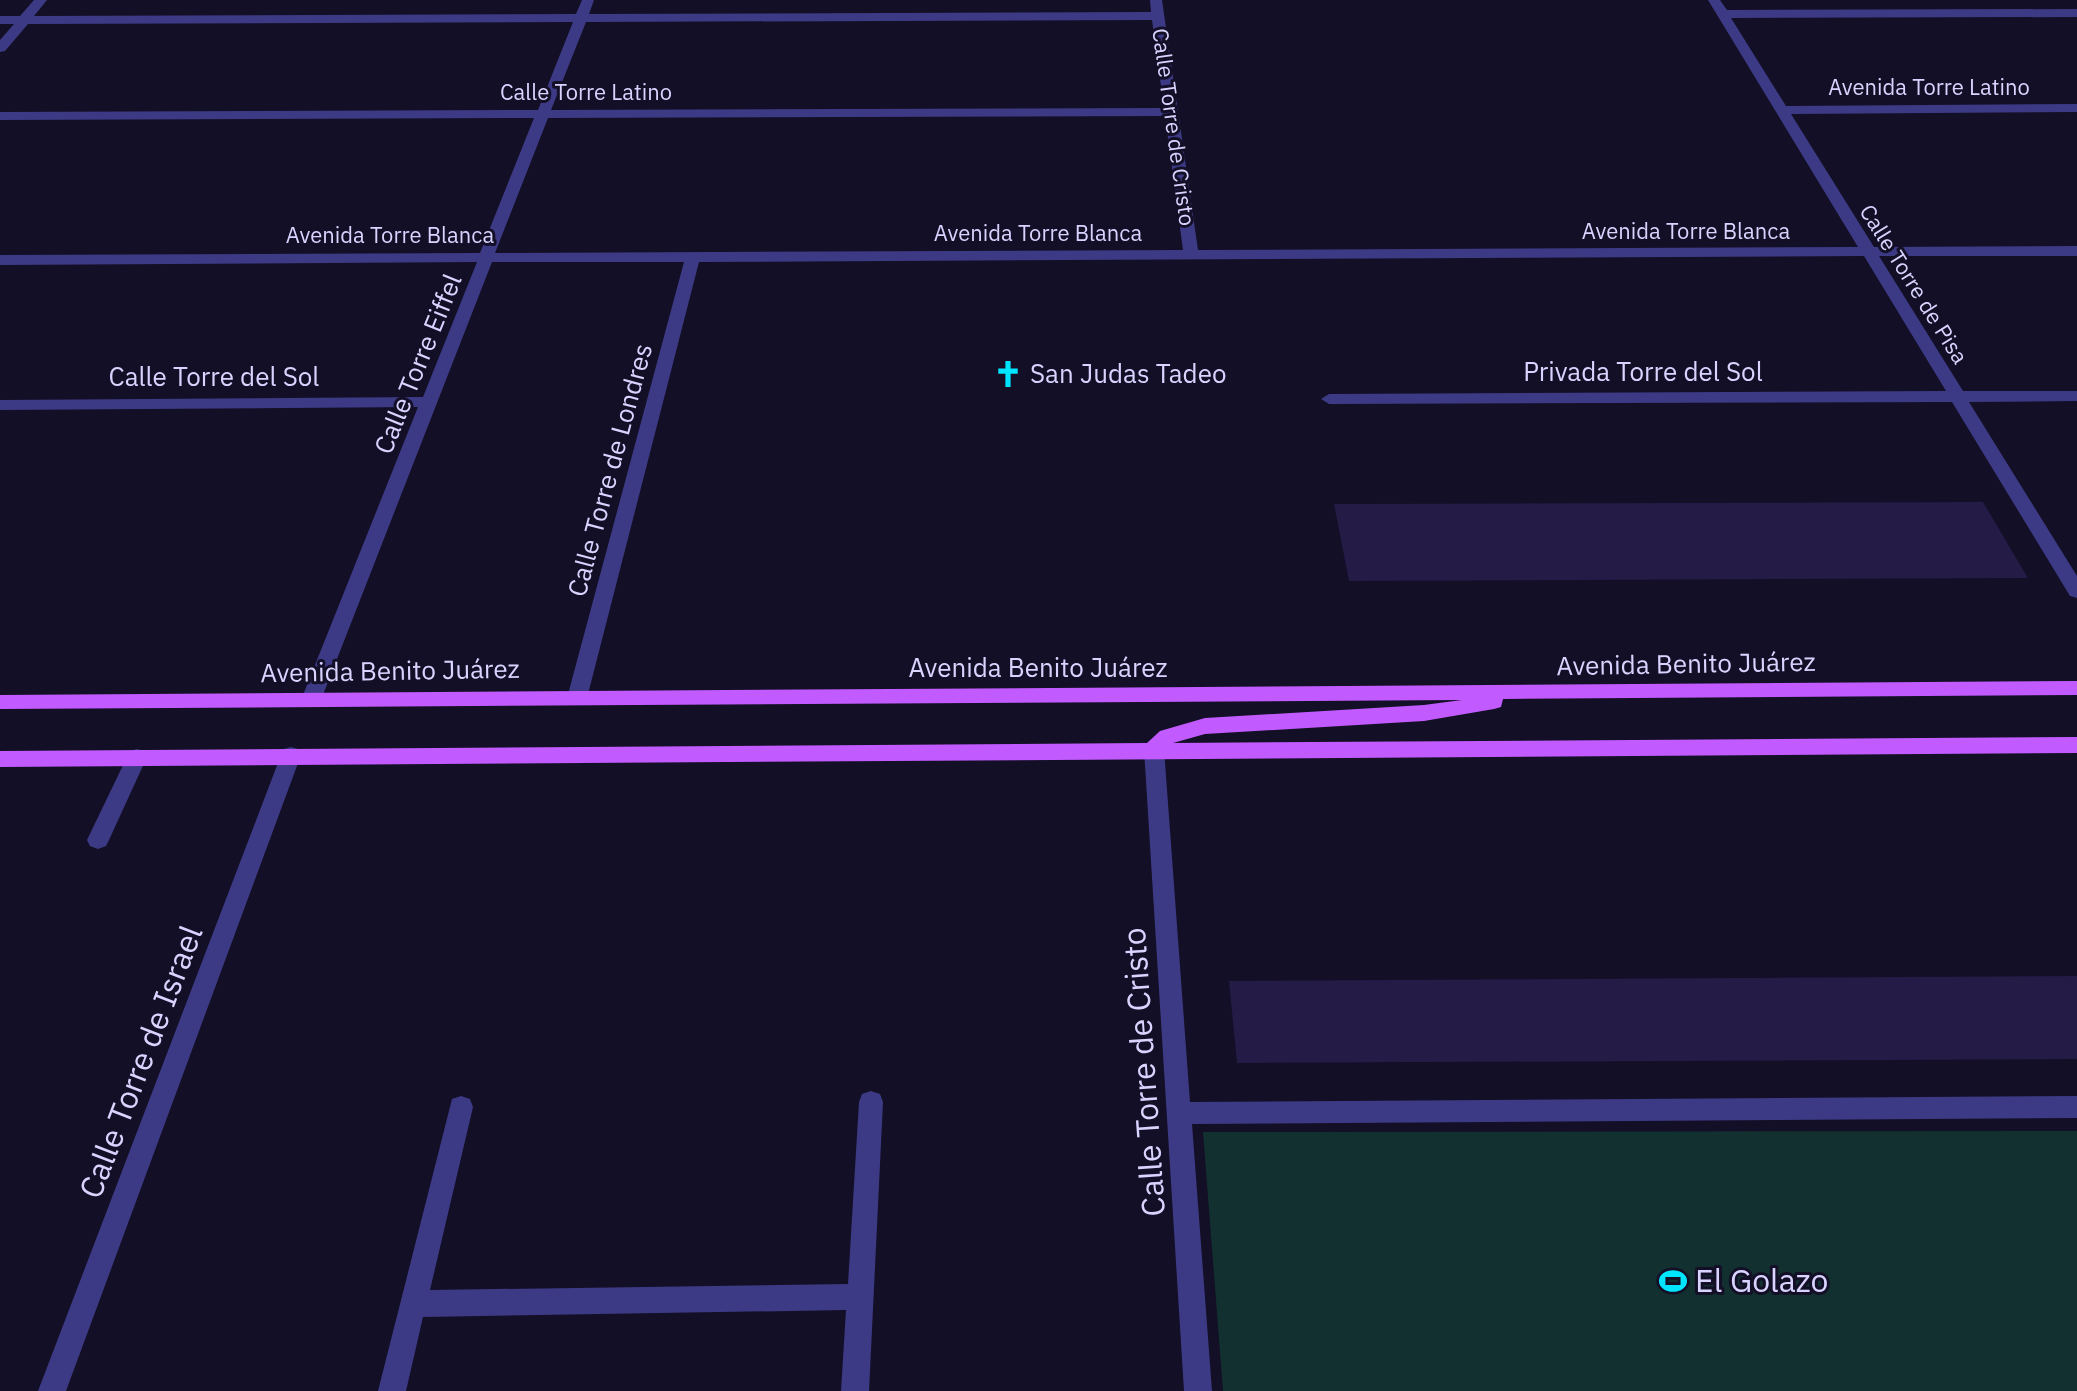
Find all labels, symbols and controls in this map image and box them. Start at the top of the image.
street label: Calle Torre de Cristo [1146,26,1203,228]
street label: Avenida Torre Latino [1828,72,2030,101]
street label: Calle Torre Latino [500,77,672,106]
street label: Calle Torre de Pisa [1854,199,1975,369]
street label: Avenida Torre Blanca [1582,216,1790,245]
street label: Avenida Torre Blanca [934,218,1142,247]
street label: Avenida Torre Blanca [286,220,494,249]
street label: Calle Torre Eiffel [365,269,469,459]
street label: Calle Torre de Londres [559,339,659,600]
street label: Privada Torre del Sol [1523,354,1763,388]
place label: San Judas Tadeo [1030,356,1227,390]
street label: Calle Torre del Sol [109,359,319,393]
church icon: San Judas Tadeo [993,359,1023,389]
street label: Avenida Benito Juárez [1556,644,1816,682]
street label: Avenida Benito Juárez [908,650,1168,684]
street label: Avenida Benito Juárez [260,651,520,689]
street label: Calle Torre de Israel [69,919,211,1204]
street label: Calle Torre de Cristo [1112,926,1174,1218]
place label: El Golazo [1695,1259,1828,1301]
sports icon: El Golazo [1658,1266,1688,1296]

